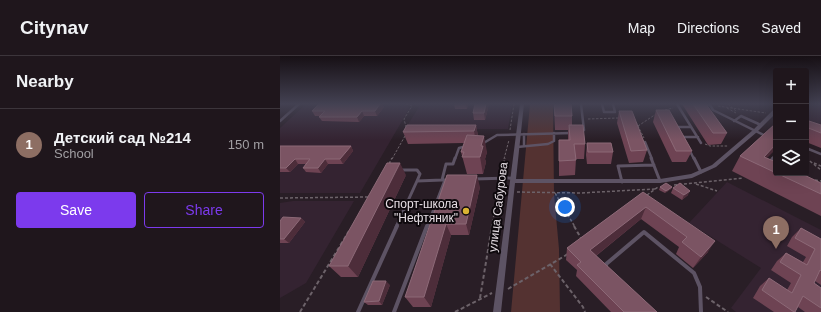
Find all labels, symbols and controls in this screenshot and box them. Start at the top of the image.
text: Citynav [20,17,89,38]
text: Map [628,20,655,36]
text: Directions [677,20,739,36]
text: Saved [761,20,801,36]
map controls [773,68,809,176]
button: + [773,68,809,104]
text: Nearby [16,72,74,91]
button: − [773,104,809,140]
text: Детский сад №214 [54,129,191,146]
text: 1 [25,137,33,152]
text: 150 m [228,137,264,152]
button: layers [773,140,809,176]
text: School [54,146,94,161]
street label: улица Сабурова [486,161,511,253]
button: Save [16,192,136,228]
button: Share [144,192,264,228]
place label: Спорт-школа "Нефтяник" [385,197,458,225]
your location [555,197,575,217]
marker: Спорт-школа "Нефтяник" [461,206,471,216]
pin: 1 [763,216,789,249]

